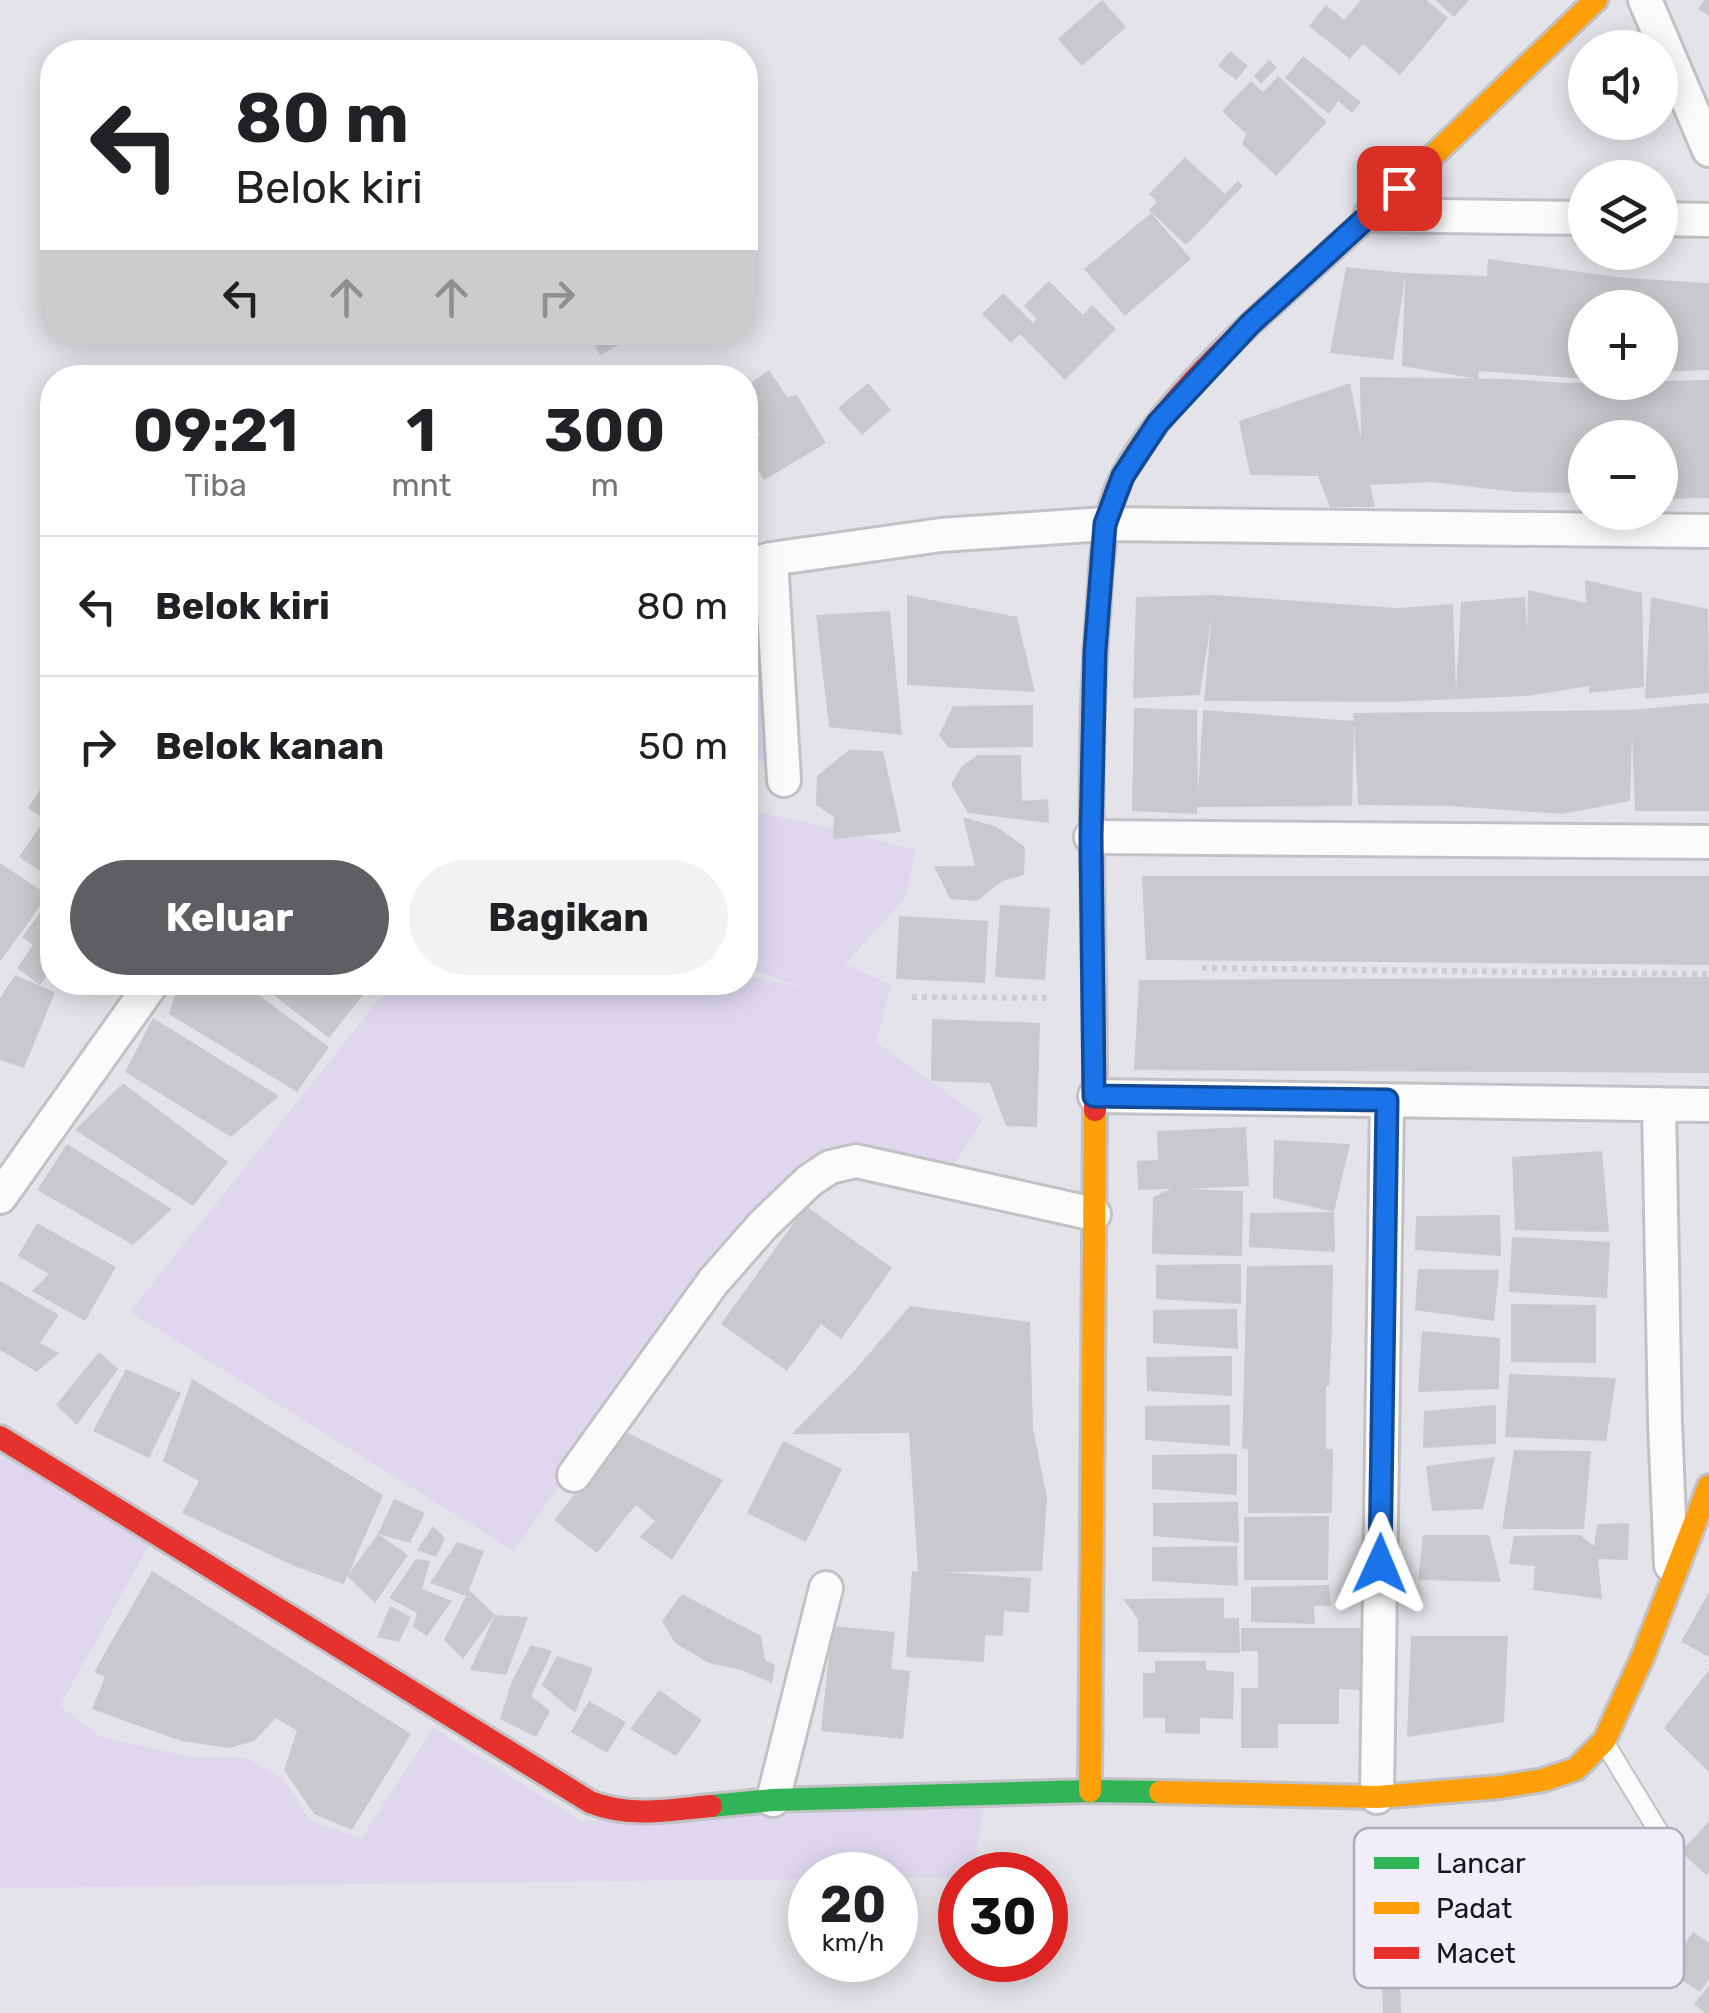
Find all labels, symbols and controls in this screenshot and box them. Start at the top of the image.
map controls [1568,30,1678,530]
button: sound [1568,30,1678,140]
text: 80 m [235,77,409,160]
icon: left [70,80,200,210]
pin [1357,146,1442,231]
button: layers [1568,160,1678,270]
text: Belok kiri [235,161,423,214]
icon: arrive [1372,161,1427,216]
icon: left [214,270,269,325]
icon: ahead [319,270,374,325]
icon: ahead [424,270,479,325]
icon: right [529,270,584,325]
button: + [1568,290,1678,400]
text: 09:21 [133,395,298,466]
text: 1 [406,395,436,466]
text: 300 [544,395,665,466]
button: − [1568,420,1678,530]
text: Tiba [184,466,247,504]
text: mnt [391,466,451,504]
text: m [590,466,619,504]
icon: left [70,579,125,634]
text: Belok kiri [155,583,330,629]
text: 80 m [637,583,728,629]
icon: right [70,719,125,774]
text: Belok kanan [155,723,384,769]
text: 50 m [638,723,728,769]
button: Keluar [70,860,389,975]
button: Bagikan [409,860,728,975]
position arrow [1328,1512,1432,1616]
legend [1354,1828,1684,1988]
text: Lancar [1436,1847,1526,1880]
speed limit sign: 30 [938,1852,1068,1982]
text: 20 [820,1875,886,1935]
text: Padat [1436,1892,1512,1925]
text: km/h [822,1928,884,1957]
text: Macet [1436,1937,1516,1970]

